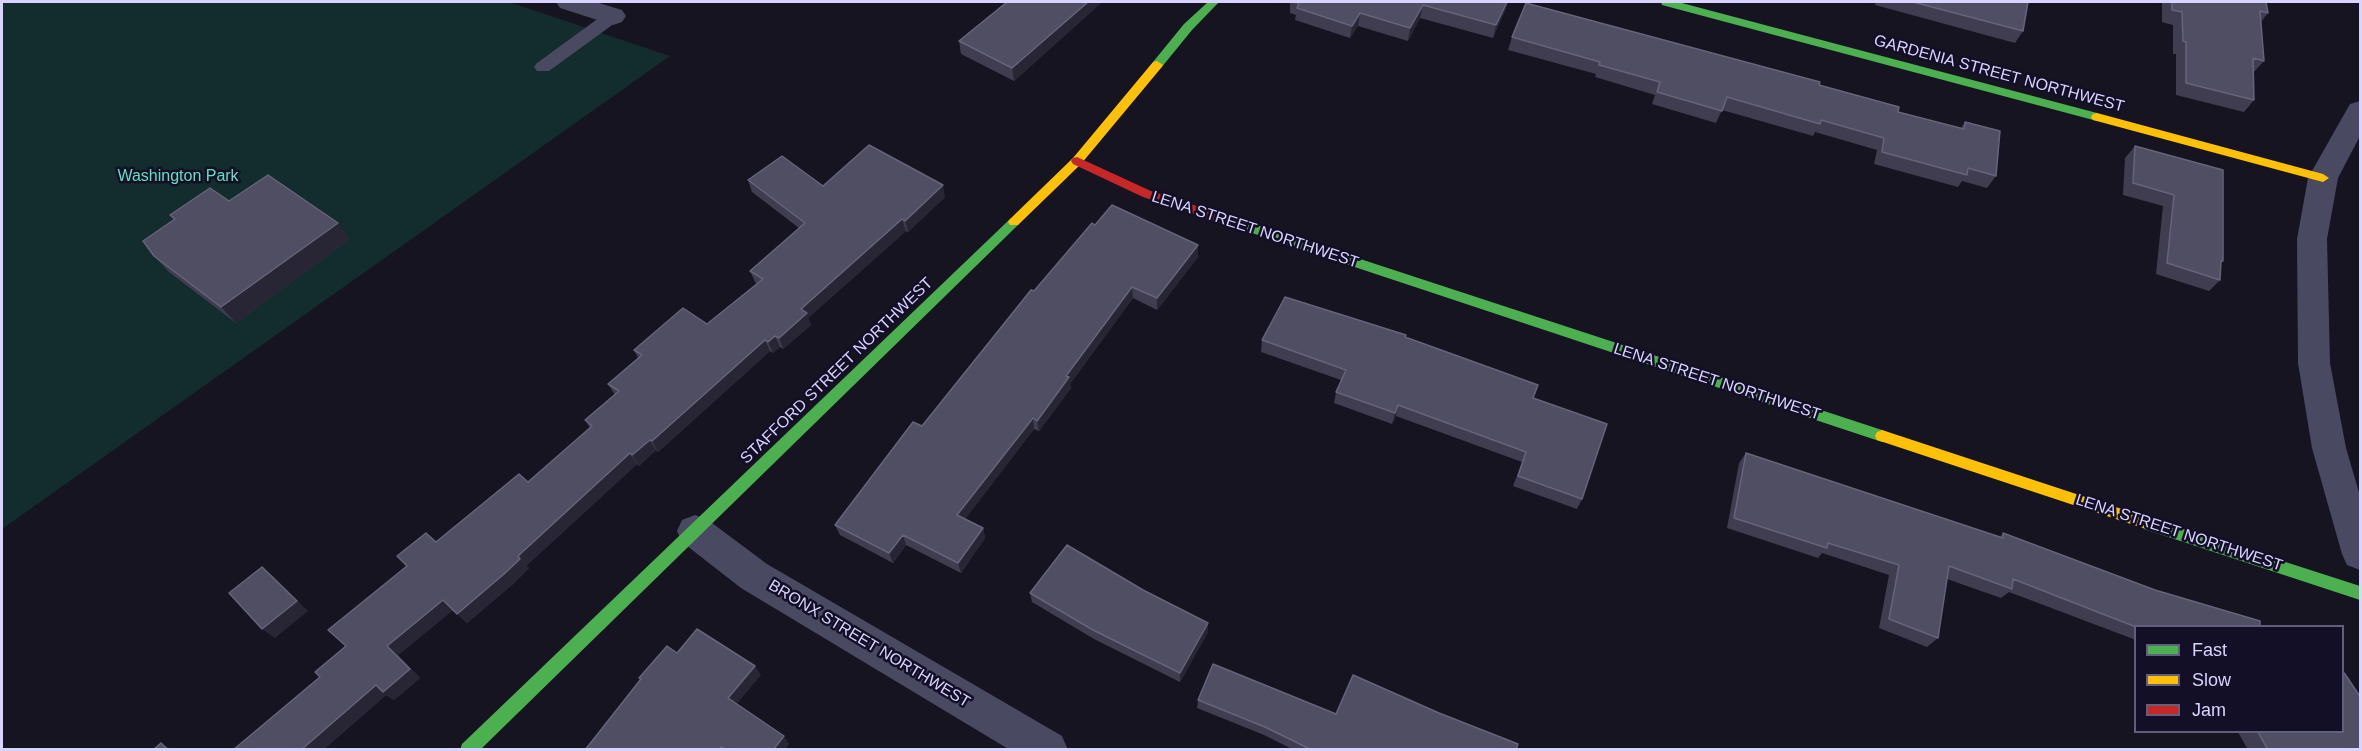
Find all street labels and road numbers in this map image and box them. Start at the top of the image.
street label: GARDENIA STREET NORTHWEST [1872,31,2126,117]
street label: LENA STREET NORTHWEST [1149,187,1361,273]
street label: STAFFORD STREET NORTHWEST [737,274,937,468]
street label: LENA STREET NORTHWEST [1611,339,1823,425]
street label: LENA STREET NORTHWEST [2073,490,2285,576]
street label: BRONX STREET NORTHWEST [765,576,973,712]

